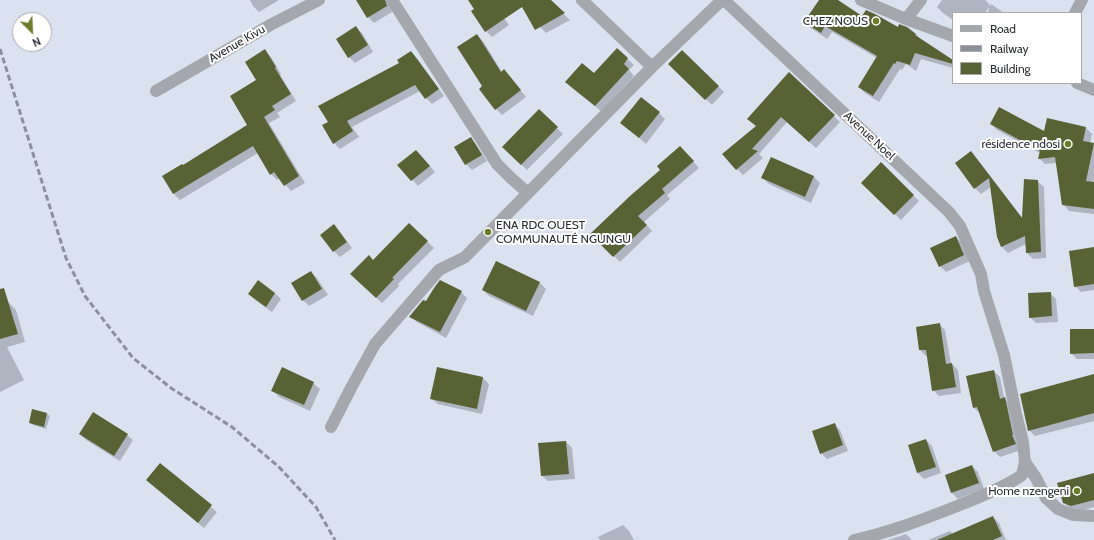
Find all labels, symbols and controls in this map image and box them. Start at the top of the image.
north arrow [12,12,52,52]
legend [952,12,1082,84]
place label: CHEZ NOUS [803,14,868,28]
marker: CHEZ NOUS [871,16,881,26]
text: Road [990,21,1016,36]
street label: Avenue Kivu [206,22,268,66]
text: N [30,34,43,50]
text: Railway [990,41,1028,56]
text: Building [990,61,1031,76]
street label: Avenue Noel [840,109,898,163]
place label: résidence ndosi [982,137,1060,151]
marker: résidence ndosi [1063,139,1073,149]
place label: ENA RDC OUEST COMMUNAUTÉ NGUNGU [496,218,631,246]
marker: ENA RDC OUEST COMMUNAUTÉ NGUNGU [483,227,493,237]
place label: Home nzengeni [988,484,1069,498]
marker: Home nzengeni [1072,486,1082,496]

